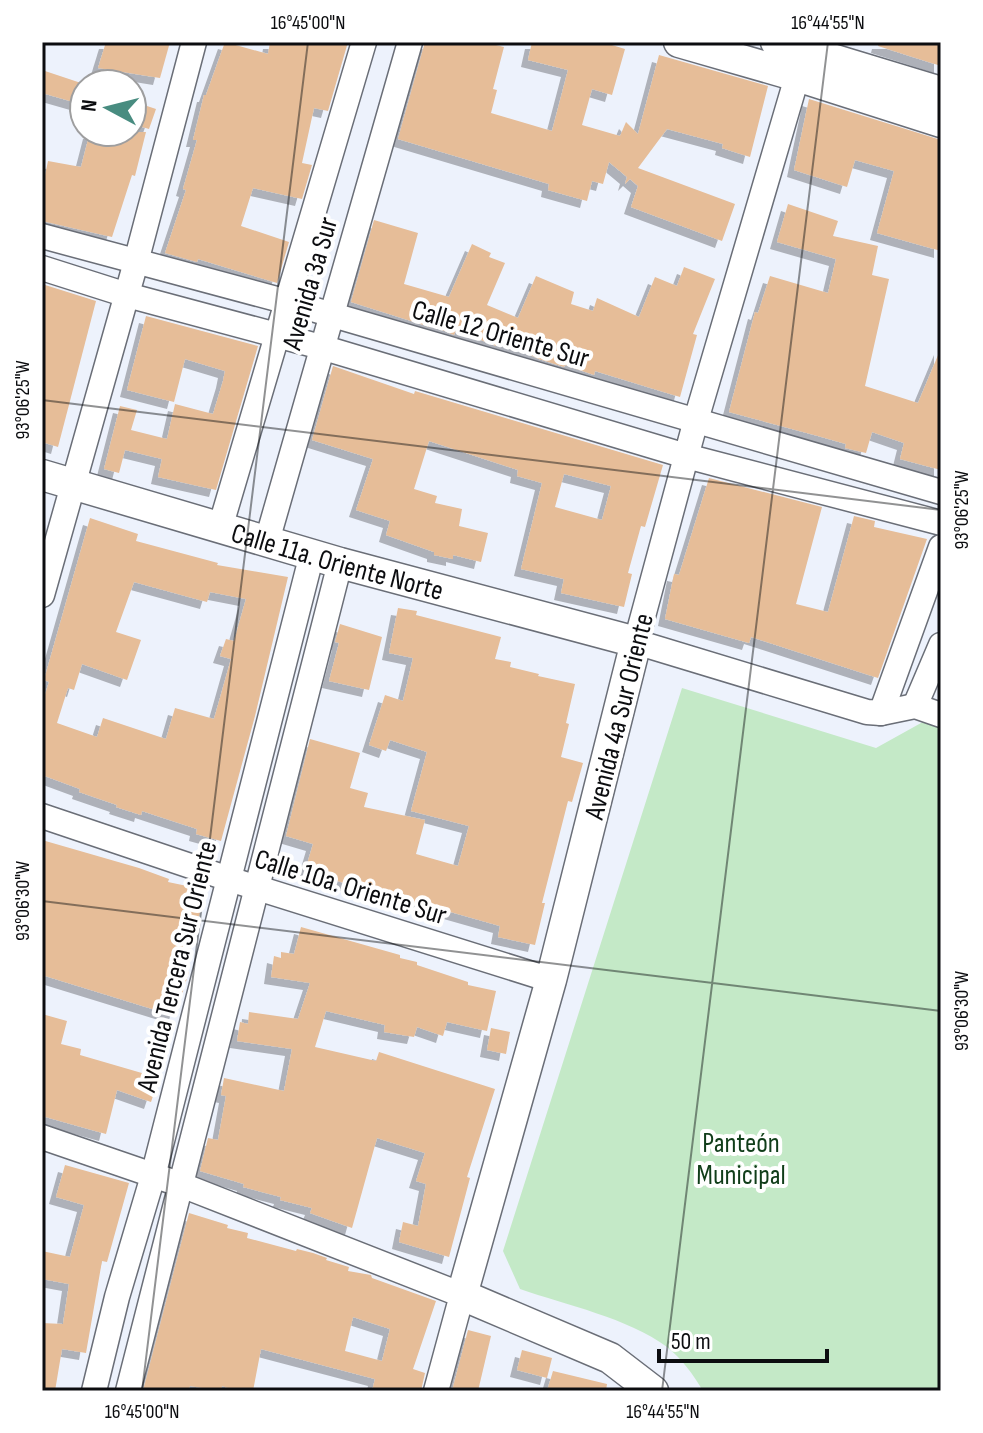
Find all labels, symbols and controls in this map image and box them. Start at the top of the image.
text: 16°45'00"N [271,11,345,35]
text: 16°44'55"N [791,11,865,35]
north arrow [68,68,148,148]
text: N [76,98,104,113]
street label: Avenida 3a Sur [276,213,345,354]
street label: Calle 12 Oriente Sur [408,293,593,375]
text: 93°06'25"W [11,360,35,440]
text: 93°06'25"W [950,470,974,550]
street label: Calle 11a. Oriente Norte [227,517,447,608]
street label: Avenida 4a Sur Oriente [578,610,661,824]
street label: Avenida Tercera Sur Oriente [130,837,225,1096]
street label: Calle 10a. Oriente Sur [251,843,451,932]
text: 93°06'30"W [11,861,35,941]
text: 93°06'30"W [950,971,974,1051]
park label: Panteón Municipal [696,1127,786,1192]
scale bar [659,1313,827,1363]
text: 50 m [671,1327,711,1356]
text: 16°45'00"N [105,1400,179,1424]
text: 16°44'55"N [626,1400,700,1424]

